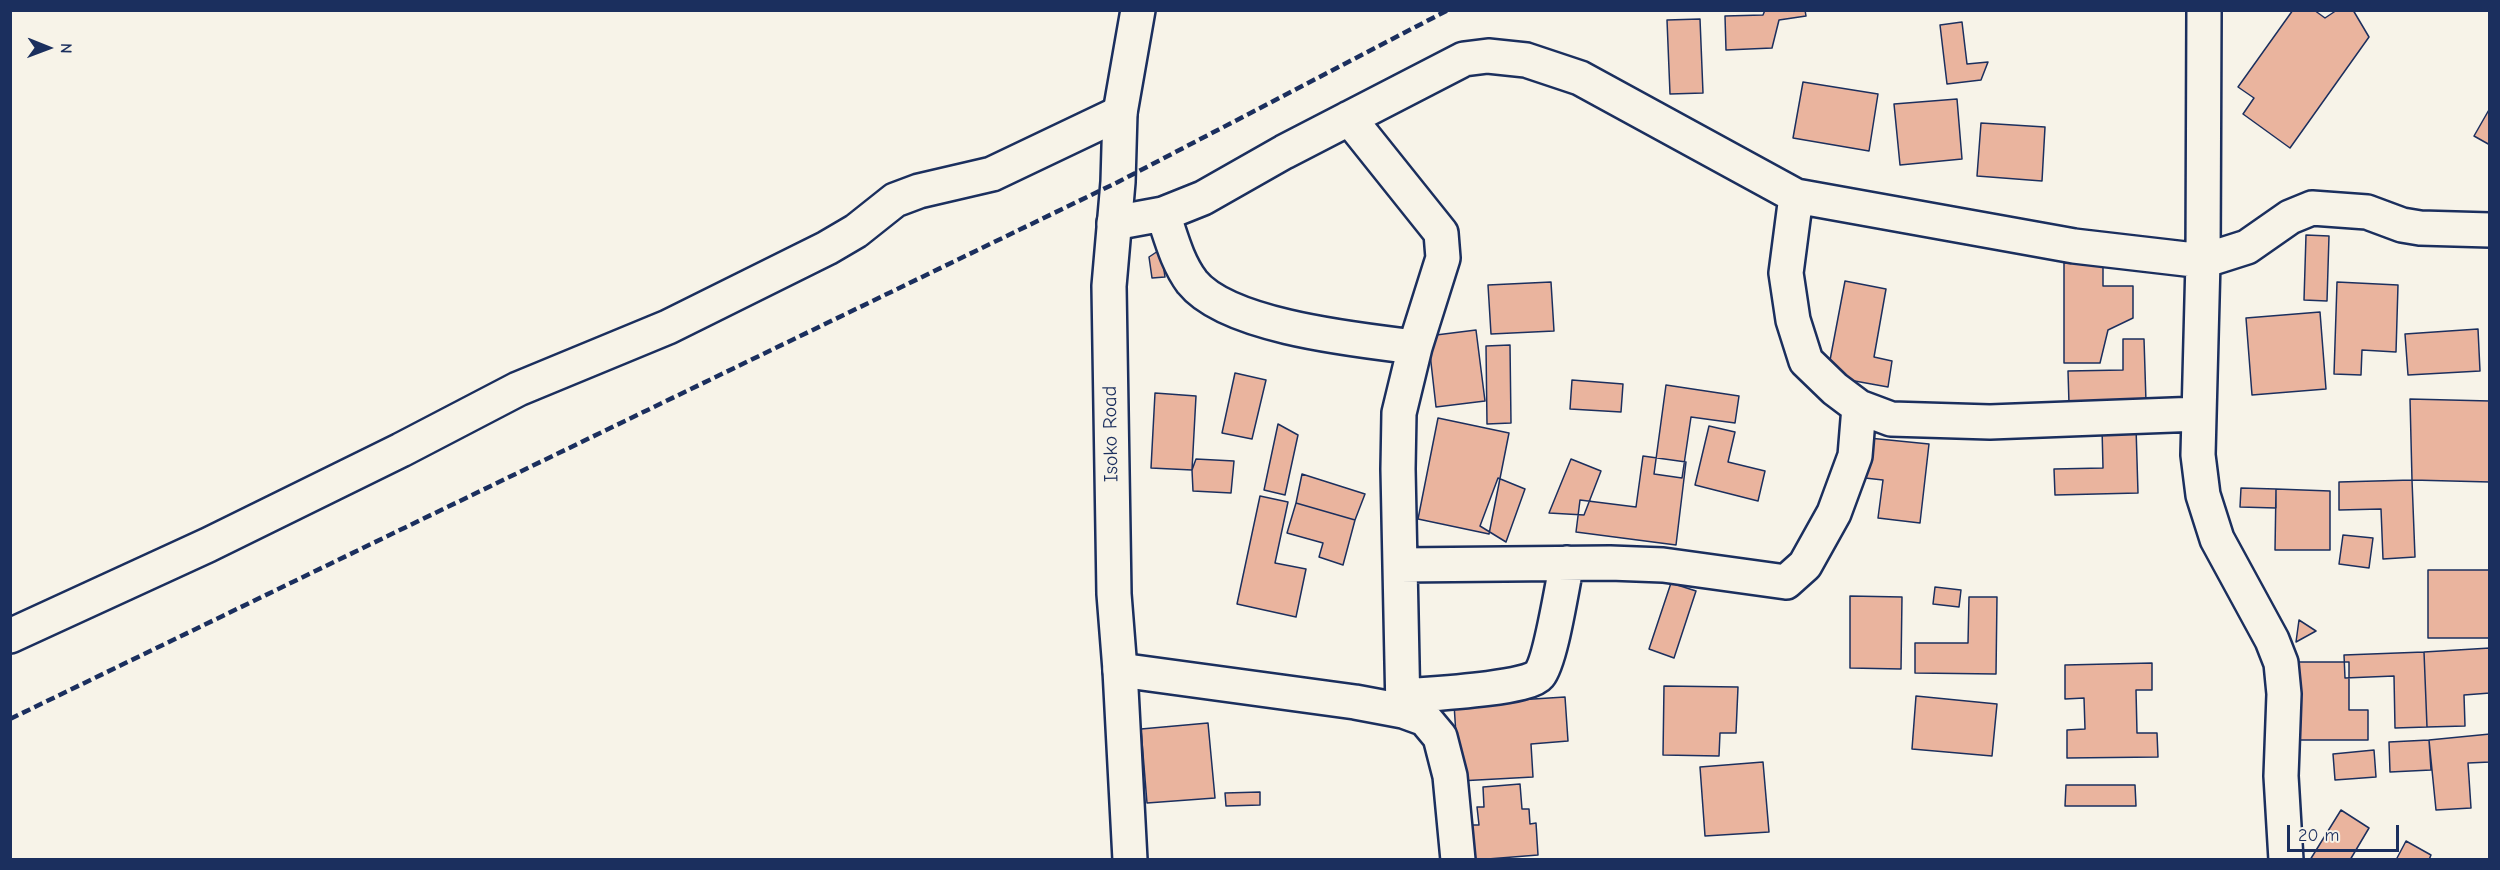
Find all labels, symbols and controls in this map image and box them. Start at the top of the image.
north arrow [18,18,78,78]
text: N [57,43,75,54]
street label: Isoko Road [1098,386,1124,482]
scale bar [2290,813,2402,851]
text: 20 m [2298,825,2339,846]

